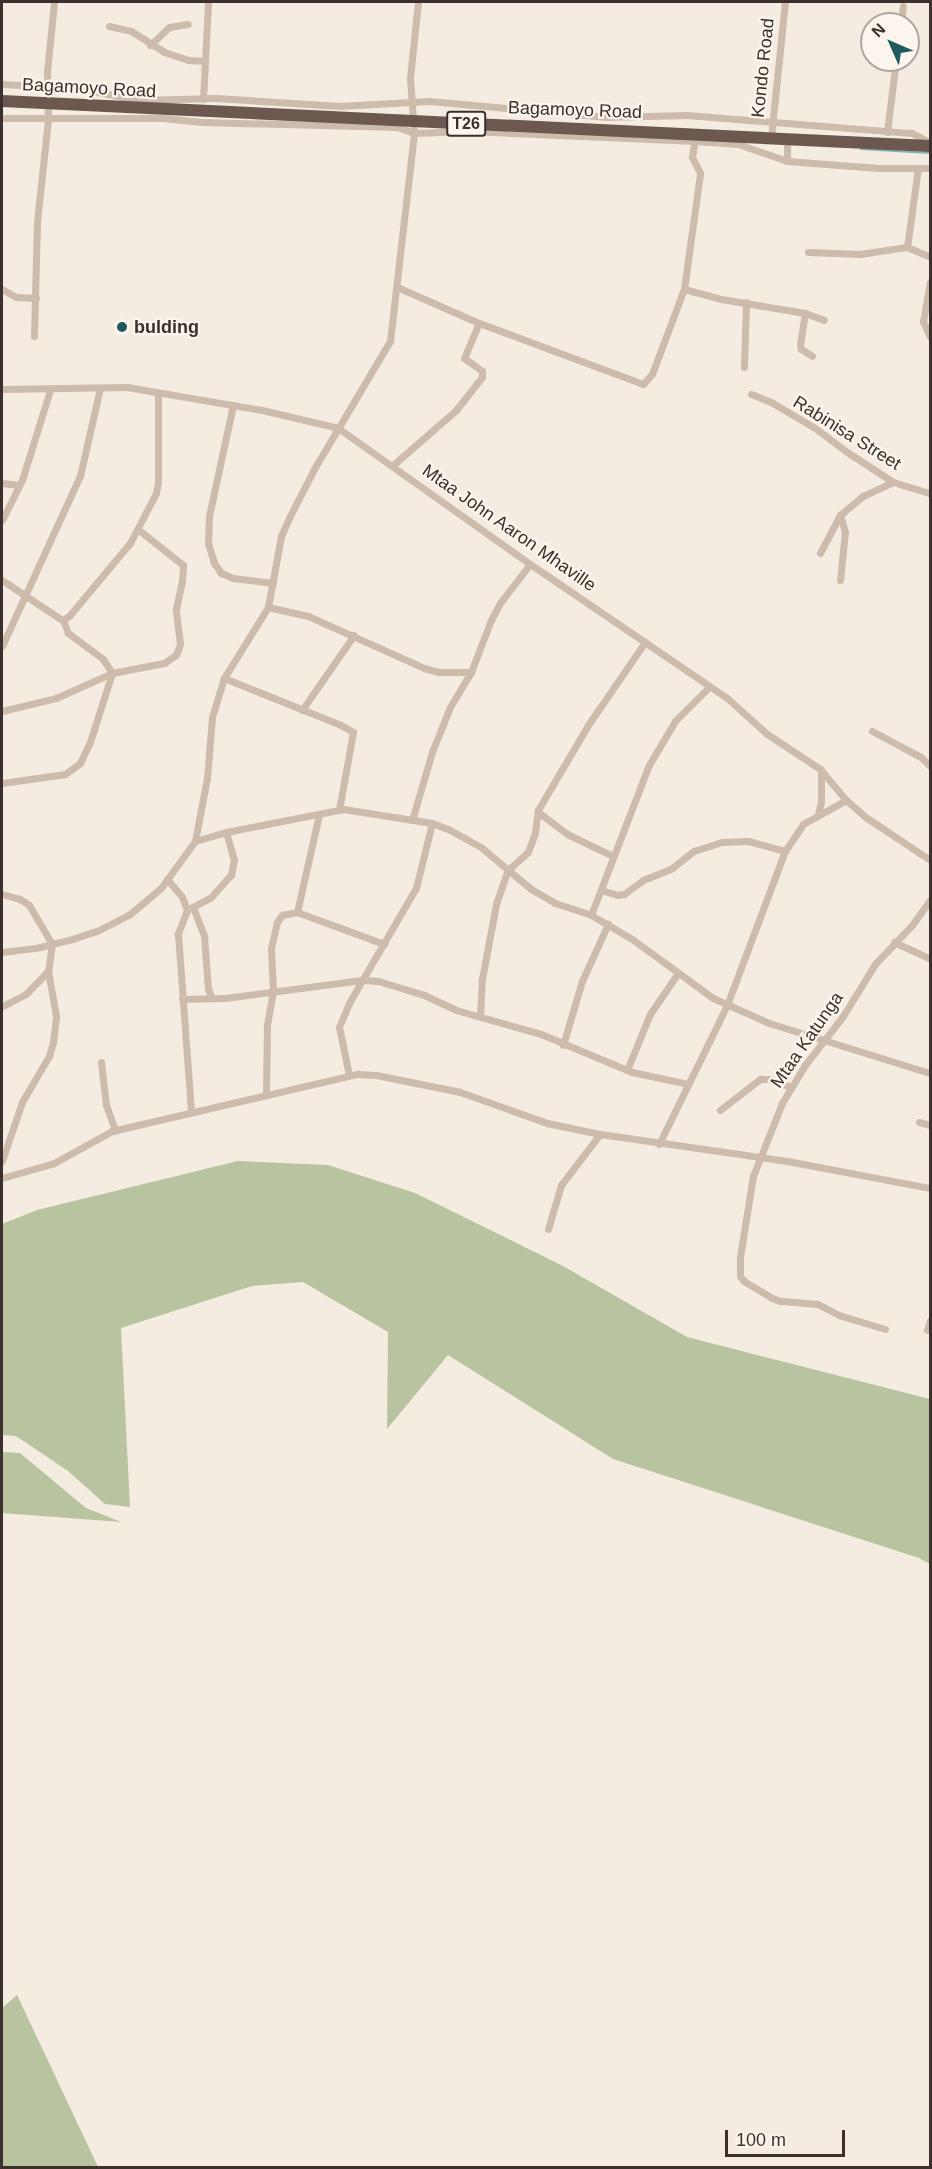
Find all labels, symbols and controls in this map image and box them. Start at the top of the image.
north arrow [860,12,920,72]
street label: Kondo Road [747,17,779,119]
text: N [868,20,888,40]
street label: Bagamoyo Road [21,74,157,102]
street label: Bagamoyo Road [508,97,642,123]
road number: T26 [445,111,487,137]
place label: bulding [134,316,199,338]
marker: bulding [115,320,129,334]
street label: Rabinisa Street [789,391,905,475]
street label: Mtaa John Aaron Mhaville [418,459,600,597]
street label: Mtaa Katunga [766,988,848,1092]
scale bar [728,2118,848,2156]
text: 100 m [736,2130,786,2150]

